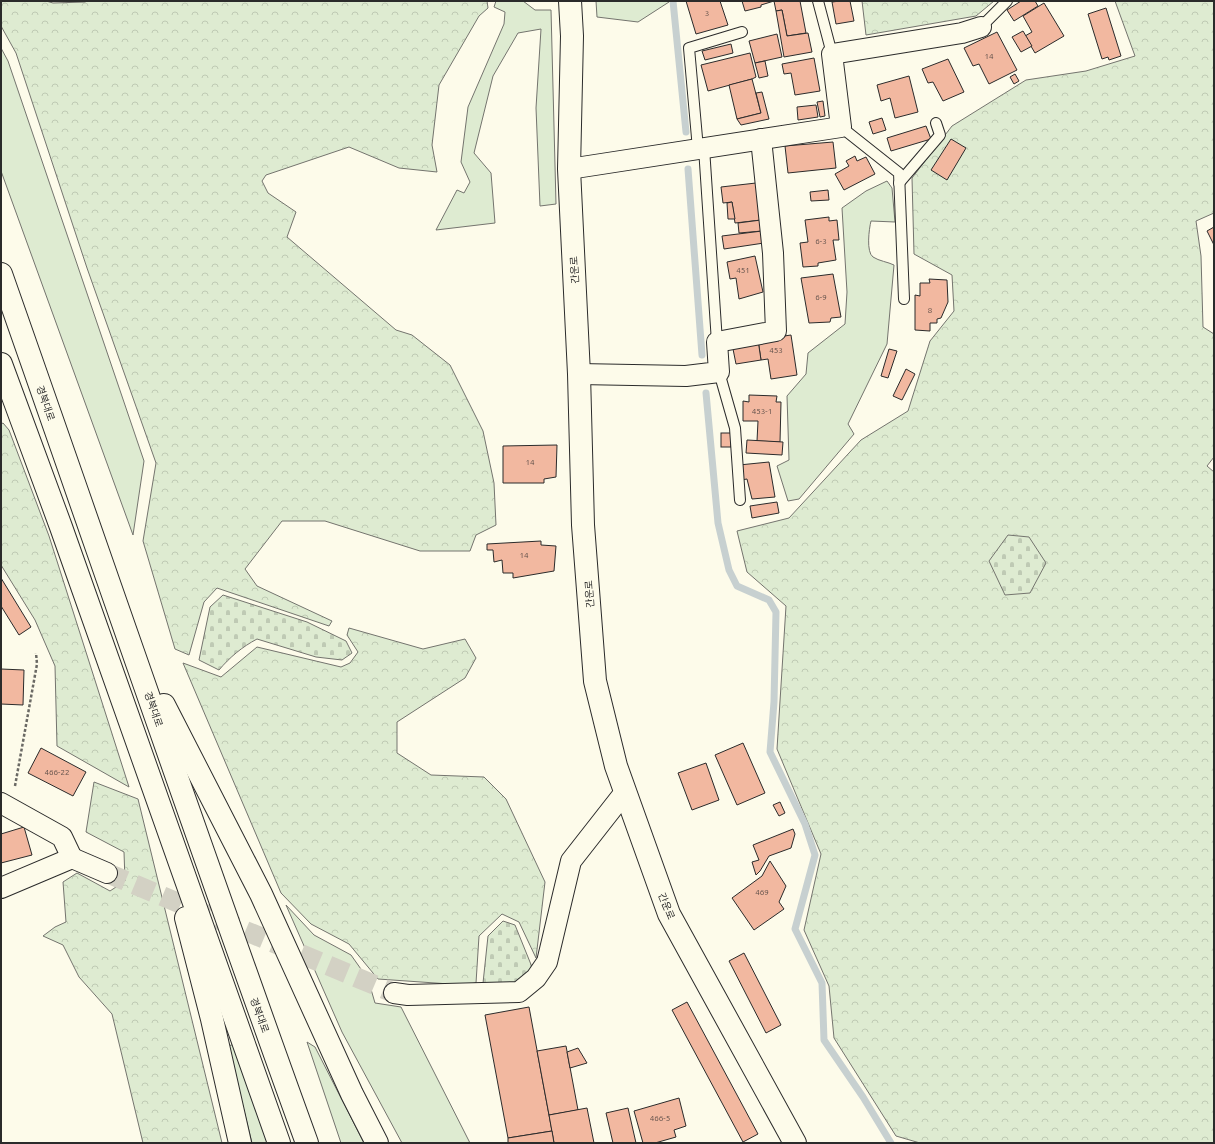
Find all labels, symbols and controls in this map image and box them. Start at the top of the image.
house number: 3 [705,9,709,18]
house number: 14 [984,52,994,61]
house number: 6-3 [815,237,827,246]
street label: 간운로 [568,256,581,284]
house number: 451 [736,266,750,275]
house number: 6-9 [815,293,827,302]
house number: 8 [928,306,933,315]
house number: 453 [769,346,783,355]
street label: 경북대로 [34,384,57,422]
house number: 453-1 [752,407,772,416]
house number: 14 [525,458,535,467]
house number: 14 [519,551,529,560]
street label: 간운로 [583,580,596,608]
street label: 경북대로 [142,690,165,728]
house number: 466-22 [45,768,69,777]
house number: 469 [755,888,769,897]
street label: 간운로 [656,891,677,921]
street label: 경북대로 [248,996,271,1034]
house number: 466-5 [650,1114,670,1123]

